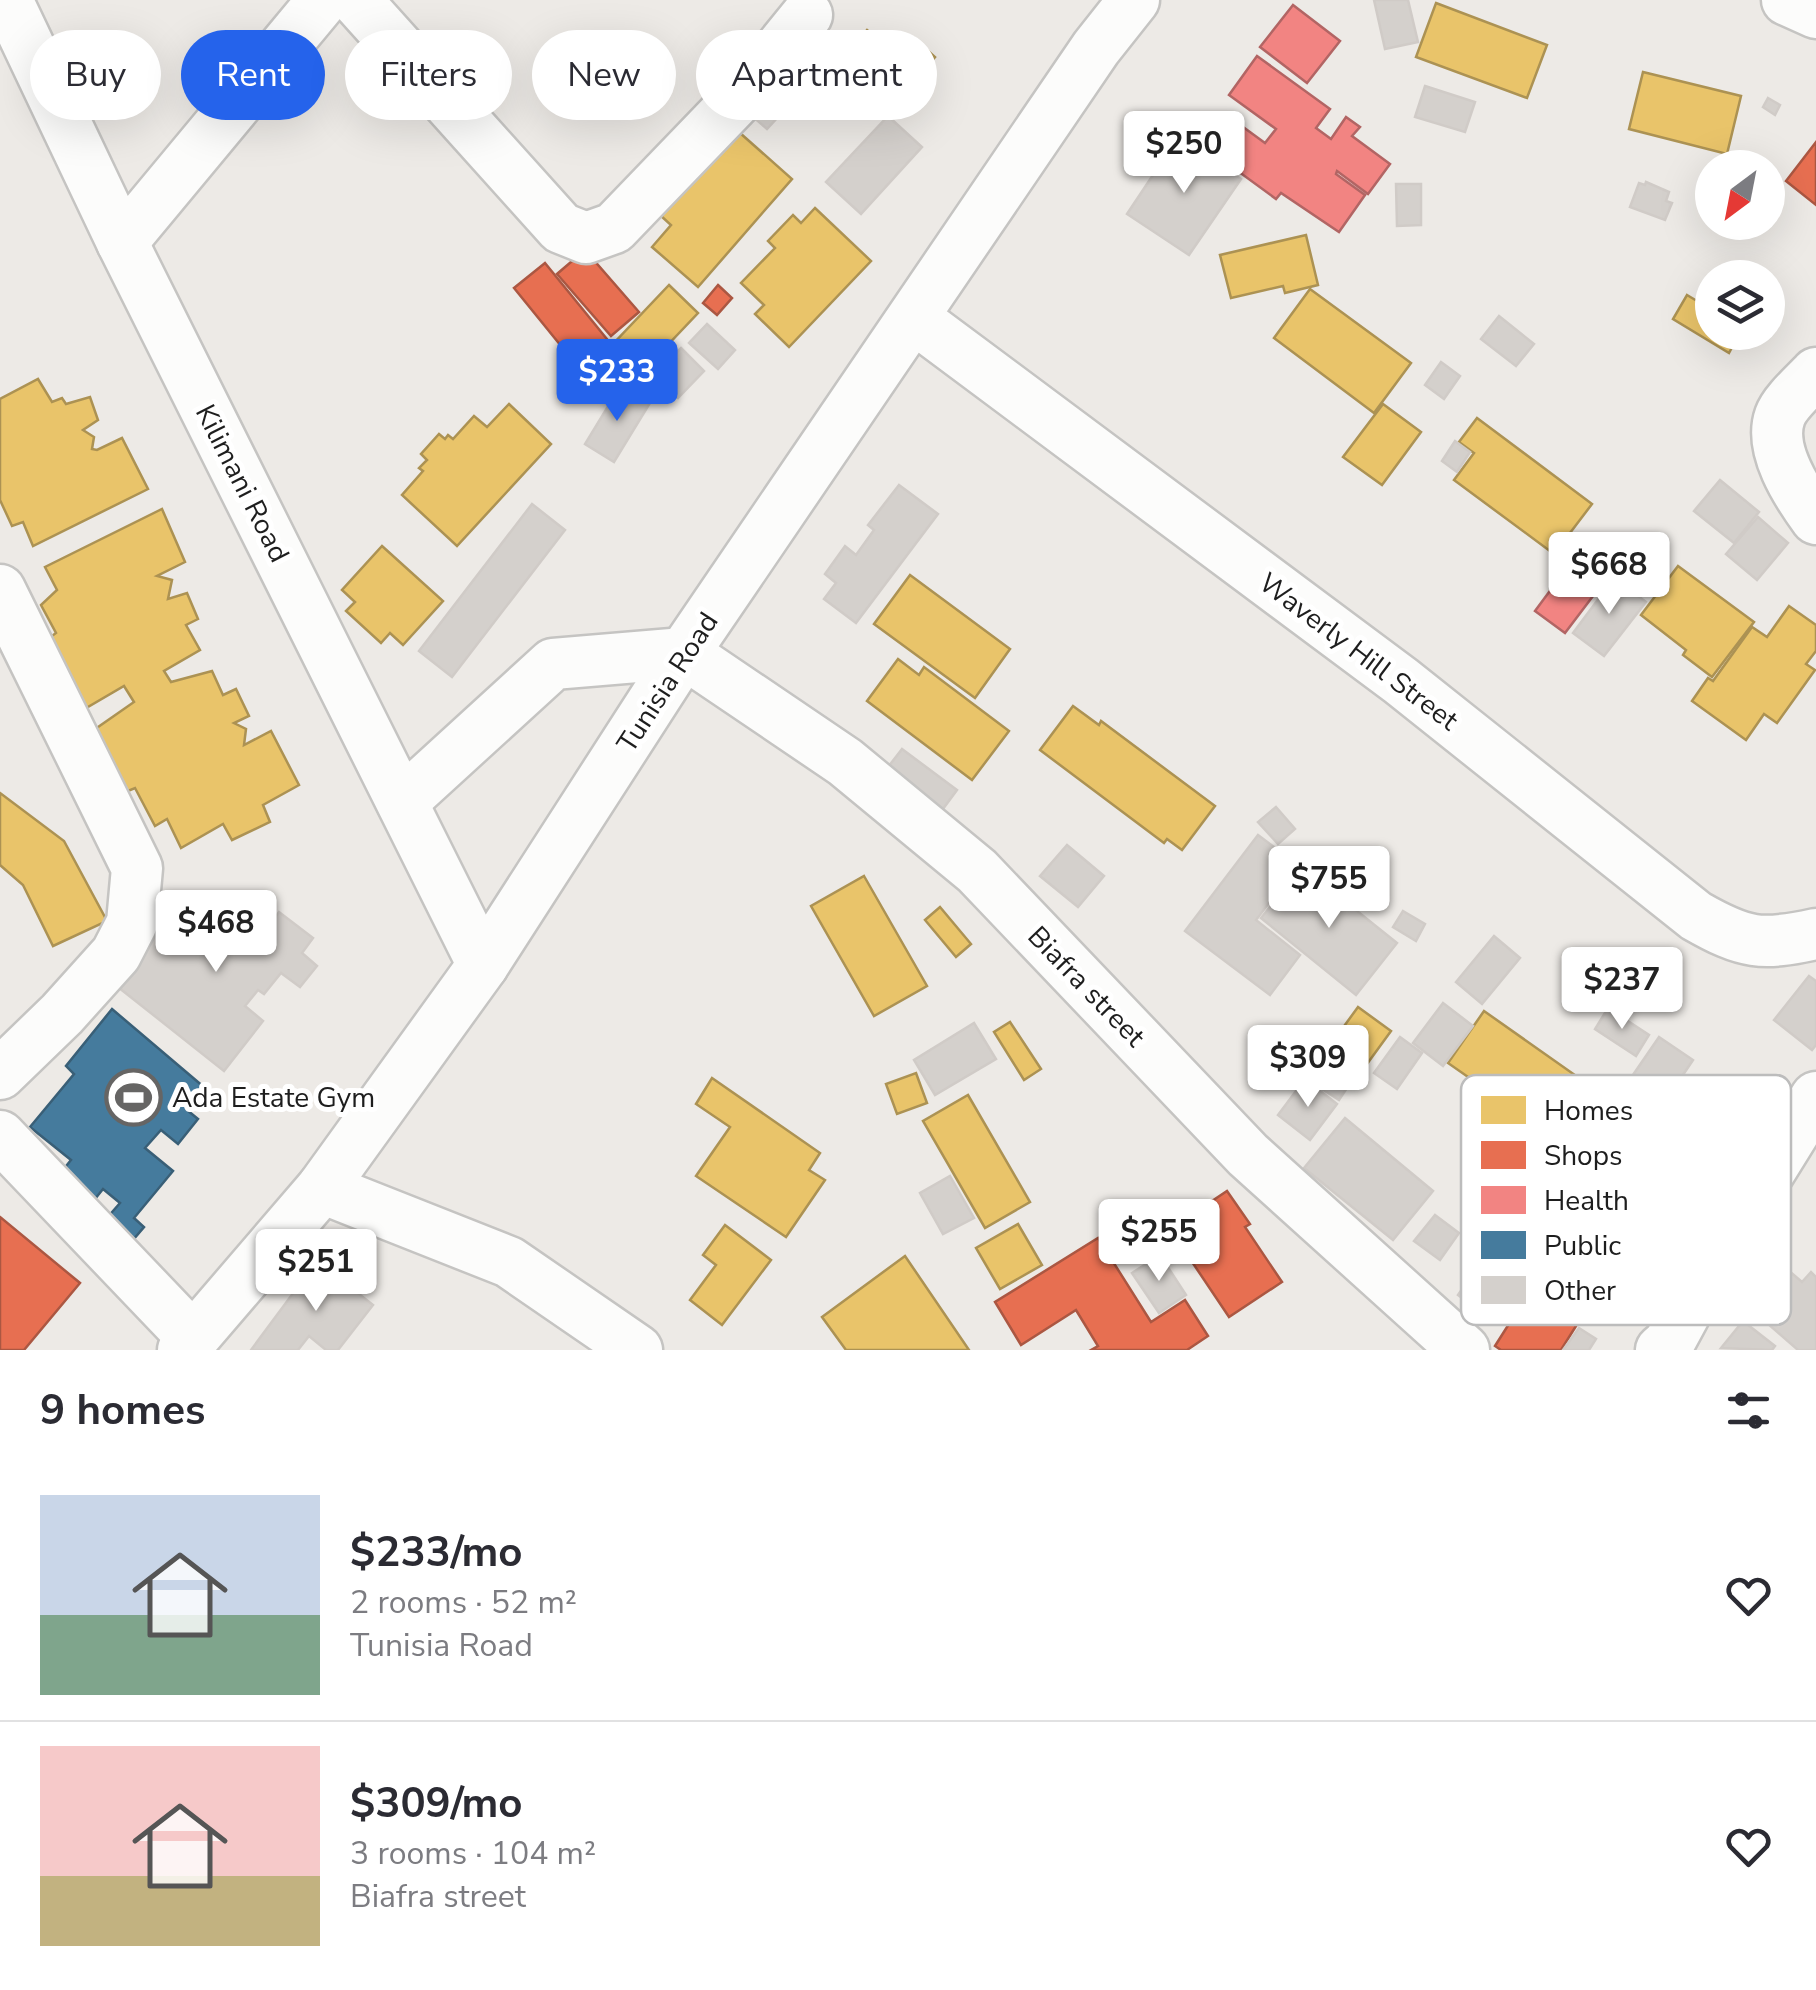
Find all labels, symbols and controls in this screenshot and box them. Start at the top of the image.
chip: Buy [30,30,161,120]
chip: Rent [181,30,325,120]
chip: Filters [345,30,512,120]
chip: New [532,30,676,120]
chip: Apartment [696,30,937,120]
pin: $250 [1125,111,1243,196]
text: $250 [1146,122,1222,165]
north arrow [1695,150,1785,240]
map controls [1695,150,1785,350]
button: layers [1695,260,1785,350]
pin: $233 [558,339,676,424]
text: $233 [579,350,655,393]
street label: Kilimani Road [186,398,298,569]
pin: $668 [1550,532,1668,617]
text: $668 [1571,543,1647,586]
street label: Waverly Hill Street [1251,564,1466,739]
street label: Tunisia Road [608,605,727,760]
pin: $755 [1270,846,1388,931]
text: $755 [1291,857,1367,900]
pin: $468 [157,890,275,975]
text: $468 [178,901,254,944]
street label: Biafra street [1019,918,1154,1055]
pin: $237 [1563,947,1681,1032]
text: $237 [1584,958,1660,1001]
pin: $309 [1249,1025,1367,1110]
text: $309 [1270,1036,1346,1079]
sports icon: Ada Estate Gym [103,1067,163,1127]
legend [1461,1075,1791,1325]
place label: Ada Estate Gym [172,1079,375,1117]
text: Homes [1544,1092,1633,1130]
text: Shops [1544,1137,1622,1175]
text: Health [1544,1182,1629,1220]
pin: $255 [1100,1199,1218,1284]
text: $255 [1121,1210,1197,1253]
text: Public [1544,1227,1621,1265]
pin: $251 [257,1229,375,1314]
text: $251 [278,1240,354,1283]
text: Other [1544,1272,1616,1310]
text: 9 homes [40,1382,205,1439]
icon: filters [1721,1383,1776,1438]
text: $233/mo [350,1524,522,1581]
icon: home [120,1535,240,1655]
icon: heart [1721,1568,1776,1623]
text: 2 rooms · 52 m² [350,1581,577,1624]
text: Tunisia Road [350,1624,533,1667]
text: $309/mo [350,1775,522,1832]
icon: home [120,1786,240,1906]
icon: heart [1721,1819,1776,1874]
text: 3 rooms · 104 m² [350,1832,596,1875]
text: Biafra street [350,1875,526,1918]

